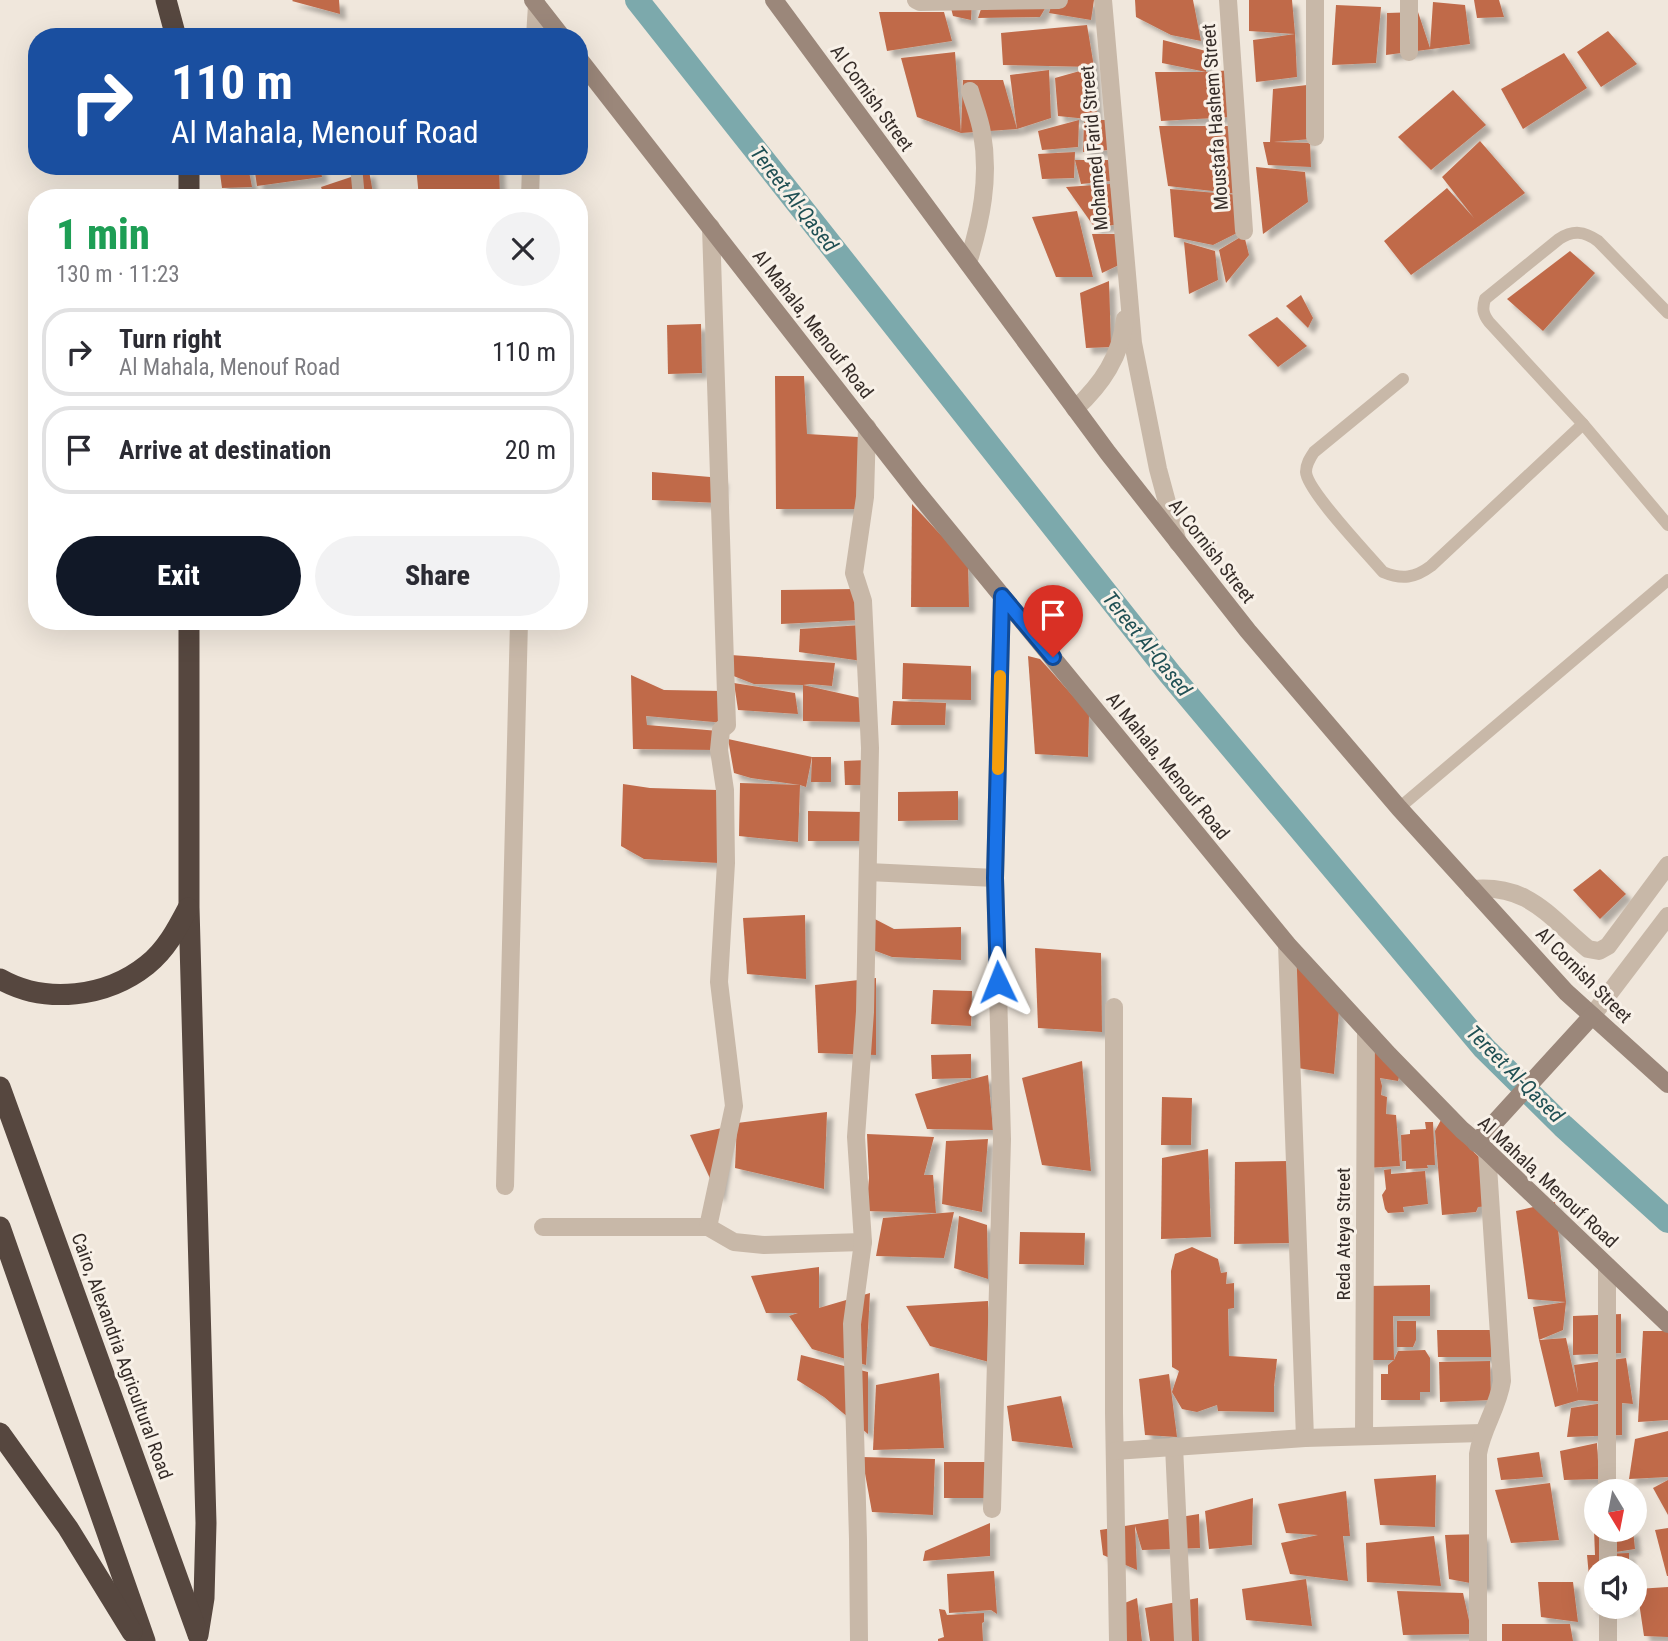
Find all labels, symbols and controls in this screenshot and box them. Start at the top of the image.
street label: Moustafa Hashem Street [1197,23,1233,211]
street label: Al Cornish Street [826,40,918,156]
text: 110 m [171,54,293,111]
icon: right [56,56,147,147]
street label: Mohamed Farid Street [1075,65,1113,231]
text: Al Mahala, Menouf Road [171,113,479,151]
water label: Tereet Al-Qased [745,141,843,257]
text: 1 min [56,210,150,259]
button: close [486,212,560,286]
street label: Al Mahala, Menouf Road [748,245,878,403]
text: 130 m · 11:23 [56,261,180,288]
text: Turn right [119,324,221,354]
icon: right [60,333,98,371]
text: 110 m [492,337,556,367]
text: Al Mahala, Menouf Road [119,354,340,381]
icon: arrive [60,431,98,469]
text: Arrive at destination [119,435,331,465]
text: 20 m [505,435,556,465]
street label: Al Cornish Street [1164,494,1260,608]
button: Exit [56,536,301,616]
button: Share [315,536,560,616]
pin [1023,585,1083,657]
water label: Tereet Al-Qased [1098,587,1197,702]
icon: arrive [1034,596,1072,634]
street label: Al Mahala, Menouf Road [1102,688,1234,844]
street label: Al Cornish Street [1531,922,1637,1028]
position arrow [961,945,1035,1019]
water label: Tereet Al-Qased [1461,1020,1569,1128]
street label: Al Mahala, Menouf Road [1473,1111,1623,1253]
street label: Reda Ateya Street [1332,1168,1355,1300]
street label: Cairo, Alexandria Agricultural Road [67,1230,177,1482]
north arrow [1584,1479,1647,1542]
map controls [1584,1479,1647,1619]
button: sound [1584,1556,1647,1619]

